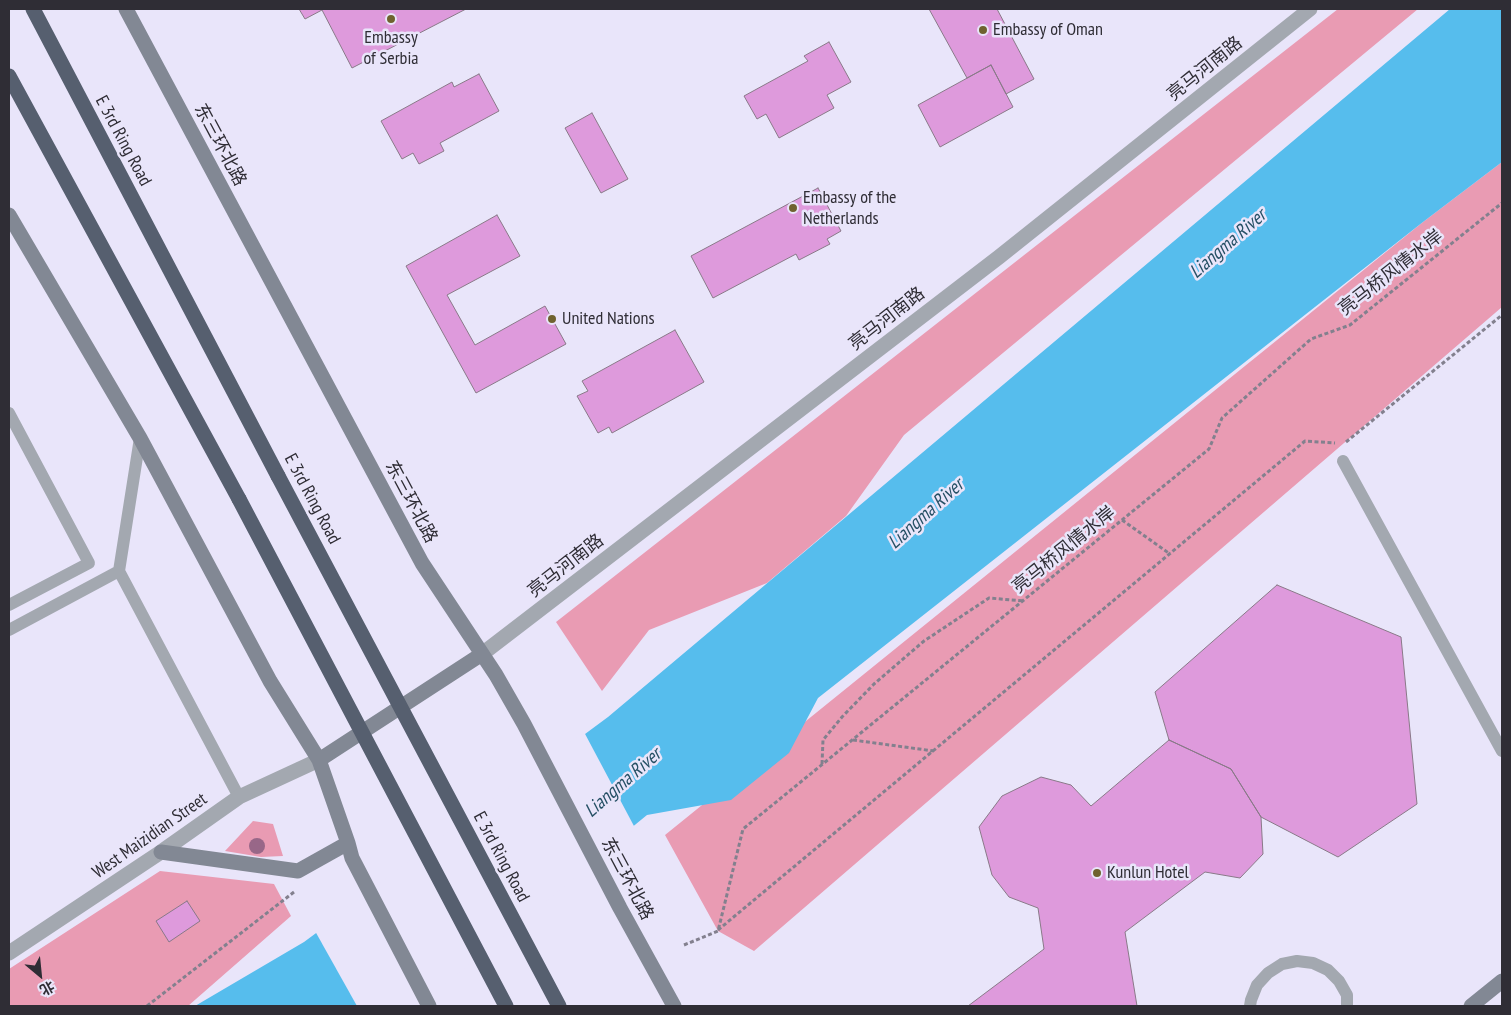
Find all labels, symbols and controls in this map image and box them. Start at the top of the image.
marker: Embassy of Serbia [385,13,397,25]
place label: Embassy of Oman [993,19,1103,41]
marker: Embassy of Oman [977,24,989,36]
place label: Embassy of Serbia [363,27,419,70]
street label: 亮马河南路 [1163,32,1247,106]
street label: E 3rd Ring Road [90,92,156,190]
street label: 东三环北路 [189,100,251,190]
place label: Embassy of the Netherlands [803,187,897,230]
marker: Embassy of the Netherlands [787,202,799,214]
water label: Liangma River [1185,205,1271,283]
street label: 亮马桥风情水岸 [1335,226,1447,320]
street label: 亮马河南路 [845,283,929,355]
place label: United Nations [562,308,655,330]
marker: United Nations [546,313,558,325]
street label: E 3rd Ring Road [279,450,345,548]
street label: 东三环北路 [380,457,442,547]
water label: Liangma River [884,474,968,554]
street label: 亮马桥风情水岸 [1008,502,1120,598]
street label: 亮马河南路 [524,530,608,602]
water label: Liangma River [580,744,666,822]
street label: West Maizidian Street [89,789,211,883]
street label: E 3rd Ring Road [468,808,534,906]
street label: 东三环北路 [596,834,658,924]
place label: Kunlun Hotel [1107,862,1189,884]
marker: Kunlun Hotel [1091,867,1103,879]
north arrow [15,950,65,1000]
text: 北 [37,977,57,999]

